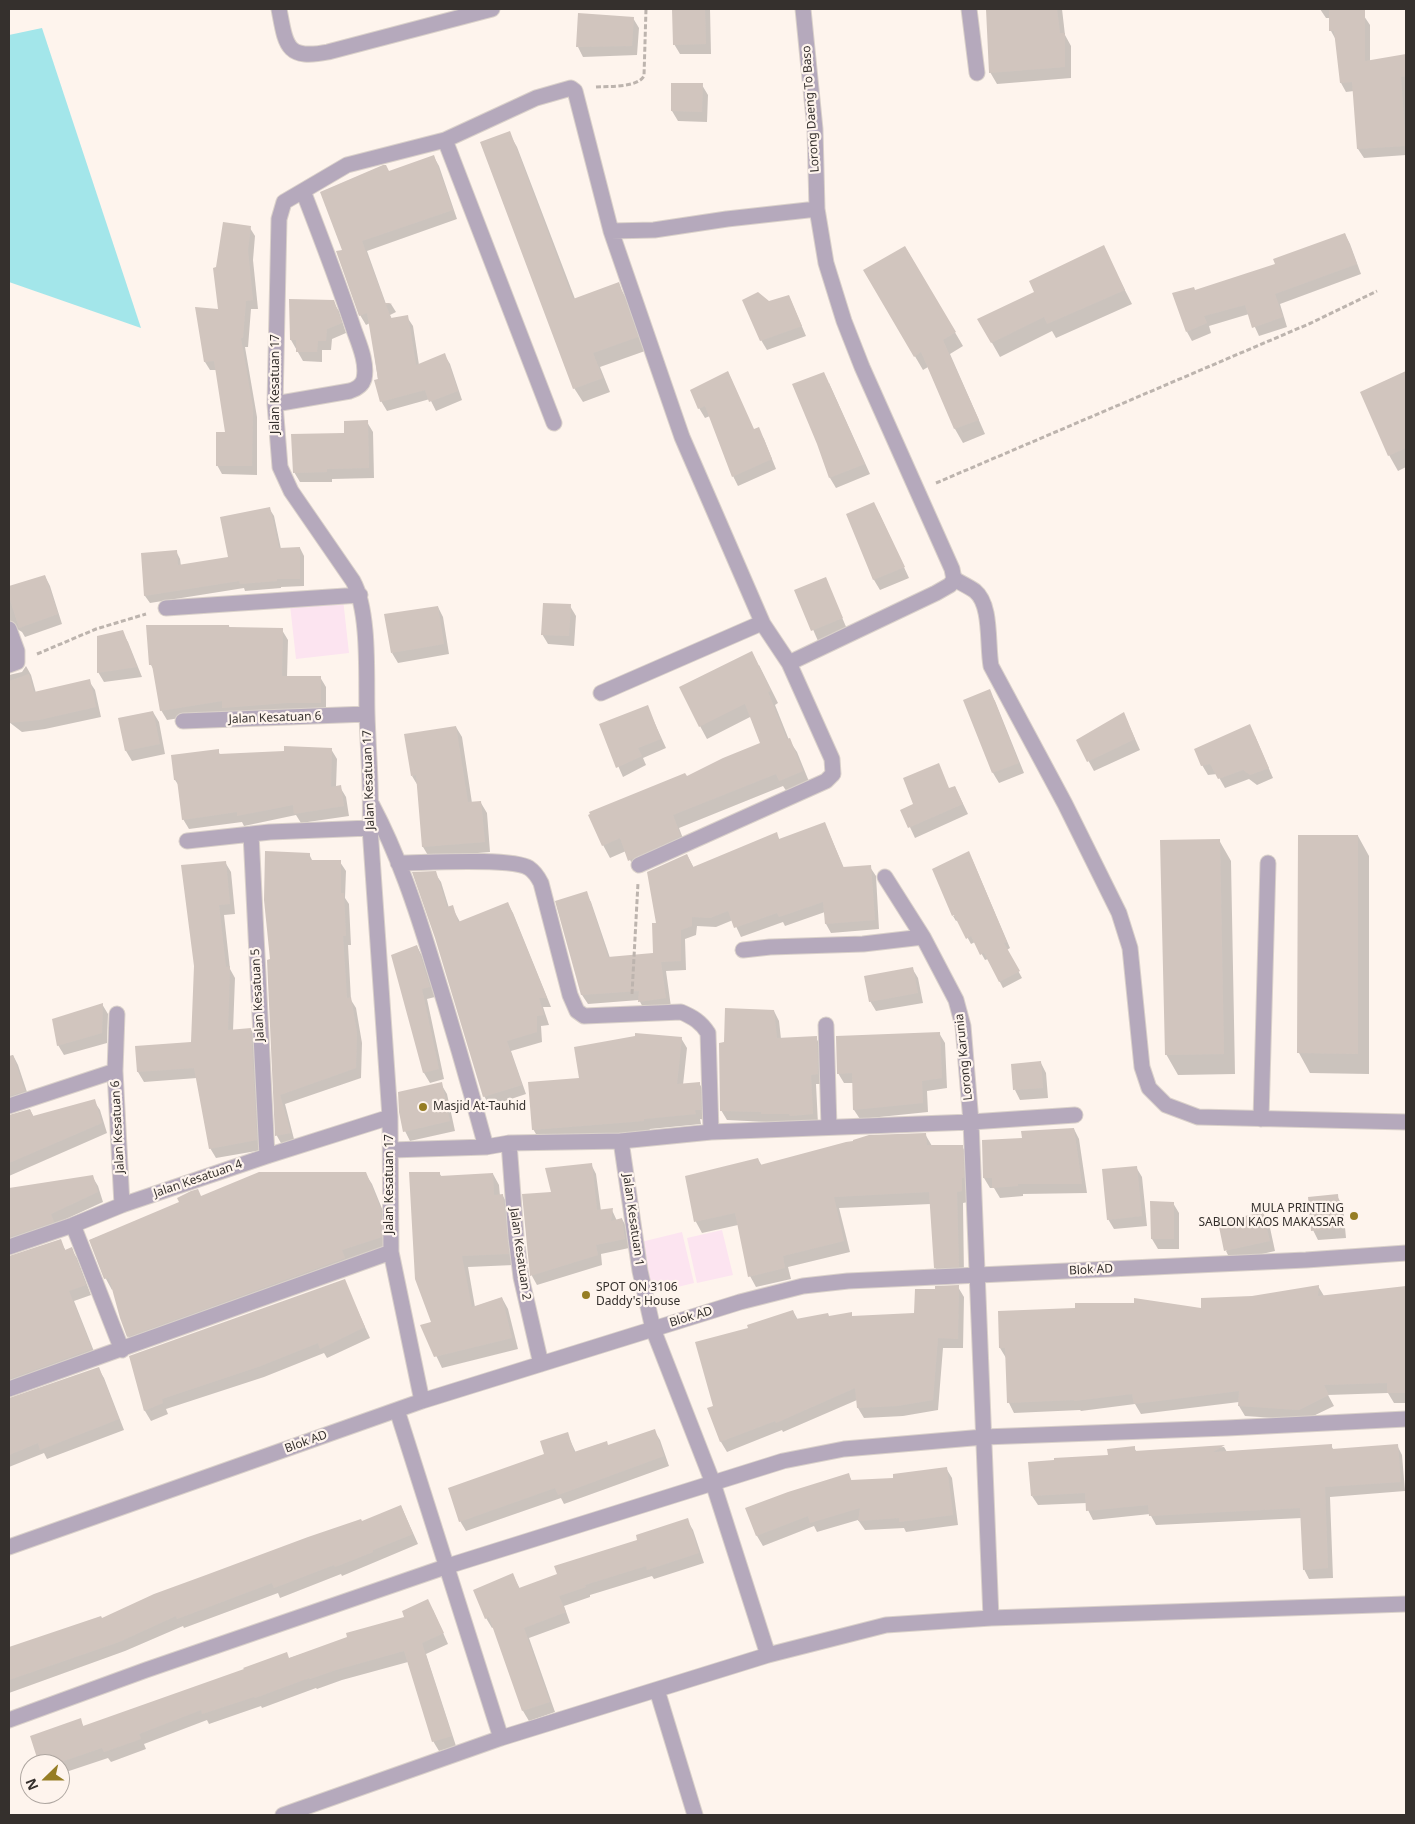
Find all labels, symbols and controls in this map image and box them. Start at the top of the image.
street label: Lorong Daeng To Baso [799,45,823,173]
street label: Jalan Kesatuan 17 [269,334,283,434]
street label: Jalan Kesatuan 6 [228,709,322,727]
street label: Jalan Kesatuan 17 [360,730,378,830]
street label: Jalan Kesatuan 5 [248,948,268,1042]
street label: Lorong Karunia [952,1013,976,1101]
street label: Jalan Kesatuan 6 [108,1080,128,1174]
place label: Masjid At-Tauhid [433,1100,526,1114]
marker: Masjid At-Tauhid [417,1101,429,1113]
street label: Jalan Kesatuan 17 [383,1134,397,1234]
street label: Jalan Kesatuan 4 [152,1157,244,1201]
street label: Jalan Kesatuan 1 [619,1173,647,1267]
place label: MULA PRINTING SABLON KAOS MAKASSAR [1198,1202,1344,1230]
street label: Jalan Kesatuan 2 [506,1207,534,1301]
marker: MULA PRINTING SABLON KAOS MAKASSAR [1348,1210,1360,1222]
street label: Blok AD [1069,1262,1113,1278]
place label: SPOT ON 3106 Daddy's House [596,1281,680,1309]
marker: SPOT ON 3106 Daddy's House [580,1289,592,1301]
street label: Blok AD [668,1304,714,1330]
street label: Blok AD [283,1428,329,1456]
north arrow [20,1754,70,1804]
text: N [21,1776,43,1793]

